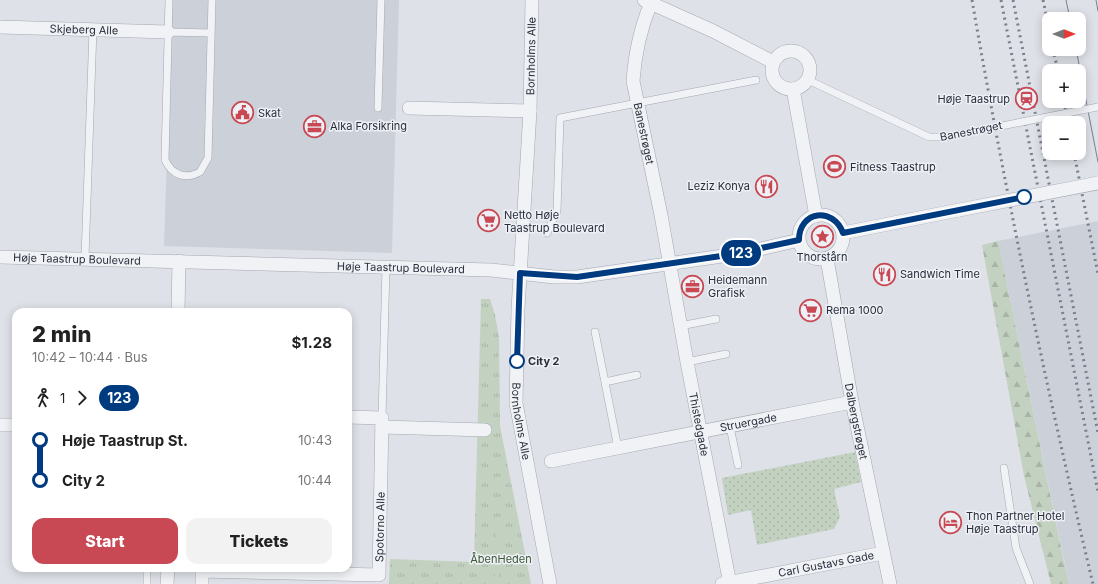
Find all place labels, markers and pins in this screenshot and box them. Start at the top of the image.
station icon: Høje Taastrup [1013,86,1039,112]
place label: Høje Taastrup [938,92,1010,106]
public building icon: Skat [229,100,255,126]
place label: Skat [258,106,281,120]
office icon: Alka Forsikring [301,113,327,139]
place label: Alka Forsikring [330,119,407,133]
sports icon: Fitness Taastrup [821,154,847,180]
place label: Fitness Taastrup [850,160,936,174]
restaurant icon: Leziz Konya [753,173,779,199]
place label: Leziz Konya [687,179,750,193]
unlabelled marker [1016,189,1032,205]
supermarket icon: Netto Høje Taastrup Boulevard [476,208,502,234]
place label: Netto Høje Taastrup Boulevard [504,208,605,235]
place icon: Thorstårn [809,224,835,250]
place label: Thorstårn [797,250,847,264]
restaurant icon: Sandwich Time [871,261,897,287]
place label: Sandwich Time [900,267,980,281]
office icon: Heidemann Grafisk [679,273,705,299]
place label: Heidemann Grafisk [708,273,767,300]
supermarket icon: Rema 1000 [798,297,824,323]
place label: Rema 1000 [826,303,884,317]
marker: City 2 [509,353,525,369]
place label: City 2 [528,354,560,368]
hotel icon: Thon Partner Hotel Høje Taastrup [938,509,964,535]
place label: Thon Partner Hotel Høje Taastrup [966,509,1064,536]

